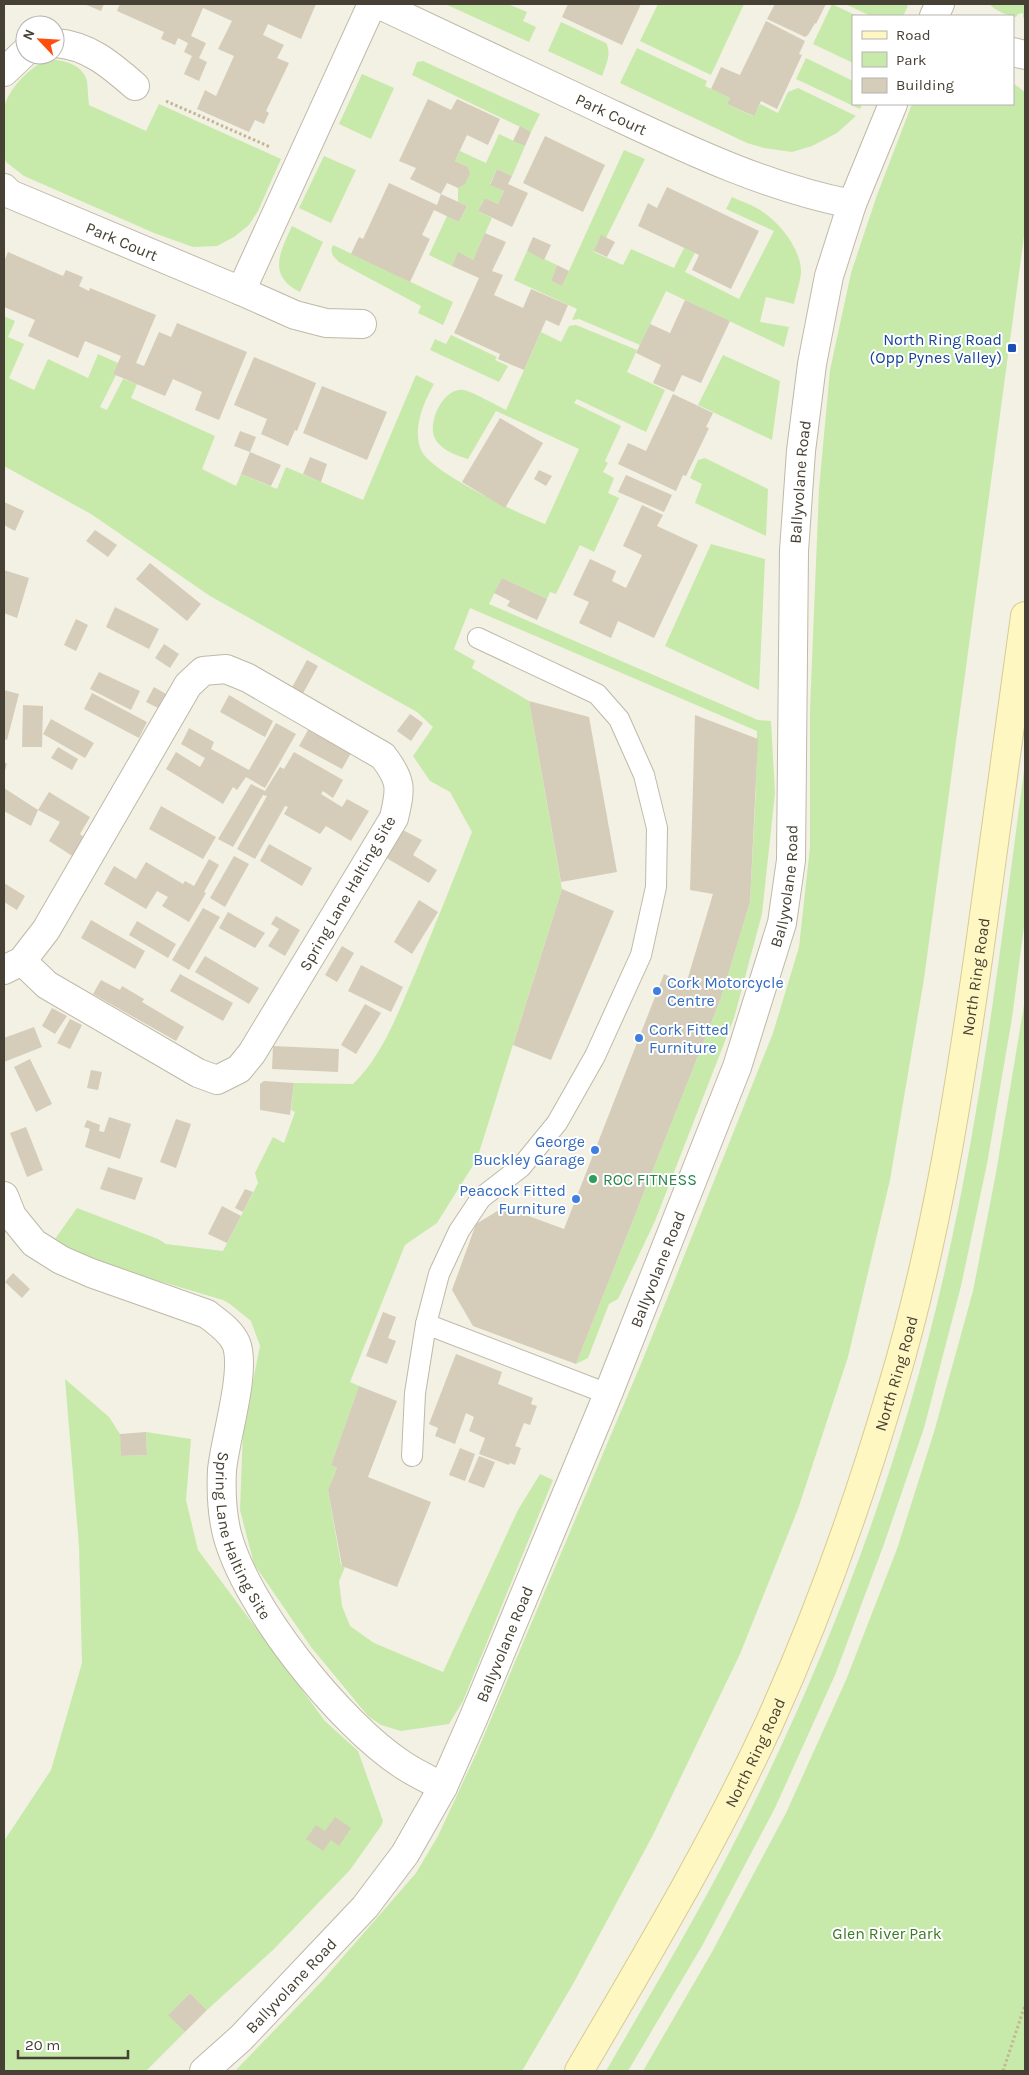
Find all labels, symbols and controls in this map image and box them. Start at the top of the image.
north arrow [15,15,65,65]
legend [852,15,1014,105]
text: Road [896,26,931,44]
text: N [19,27,38,43]
text: Park [896,51,926,69]
text: Building [896,76,954,94]
street label: Park Court [573,89,650,139]
street label: Park Court [83,218,161,265]
place label: North Ring Road (Opp Pynes Valley) [869,330,1002,367]
marker: North Ring Road (Opp Pynes Valley) [1006,342,1018,354]
street label: Ballyvolane Road [786,419,815,544]
street label: Spring Lane Halting Site [295,812,400,974]
street label: Ballyvolane Road [766,825,801,950]
street label: North Ring Road [958,917,994,1037]
place label: Cork Motorcycle Centre [667,973,784,1010]
marker: Cork Motorcycle Centre [651,985,663,997]
place label: Cork Fitted Furniture [649,1020,729,1057]
marker: Cork Fitted Furniture [633,1032,645,1044]
place label: George Buckley Garage [473,1132,585,1169]
marker: George Buckley Garage [589,1144,601,1156]
place label: ROC FITNESS [603,1170,697,1189]
marker: ROC FITNESS [587,1173,599,1185]
place label: Peacock Fitted Furniture [459,1181,566,1218]
marker: Peacock Fitted Furniture [570,1193,582,1205]
street label: Ballyvolane Road [626,1208,689,1330]
street label: North Ring Road [871,1314,922,1433]
street label: Spring Lane Halting Site [212,1450,275,1623]
street label: Ballyvolane Road [472,1583,537,1705]
street label: North Ring Road [721,1695,789,1811]
park label: Glen River Park [832,1924,942,1943]
street label: Ballyvolane Road [242,1934,341,2037]
scale bar [18,2028,128,2060]
text: 20 m [25,2036,60,2054]

